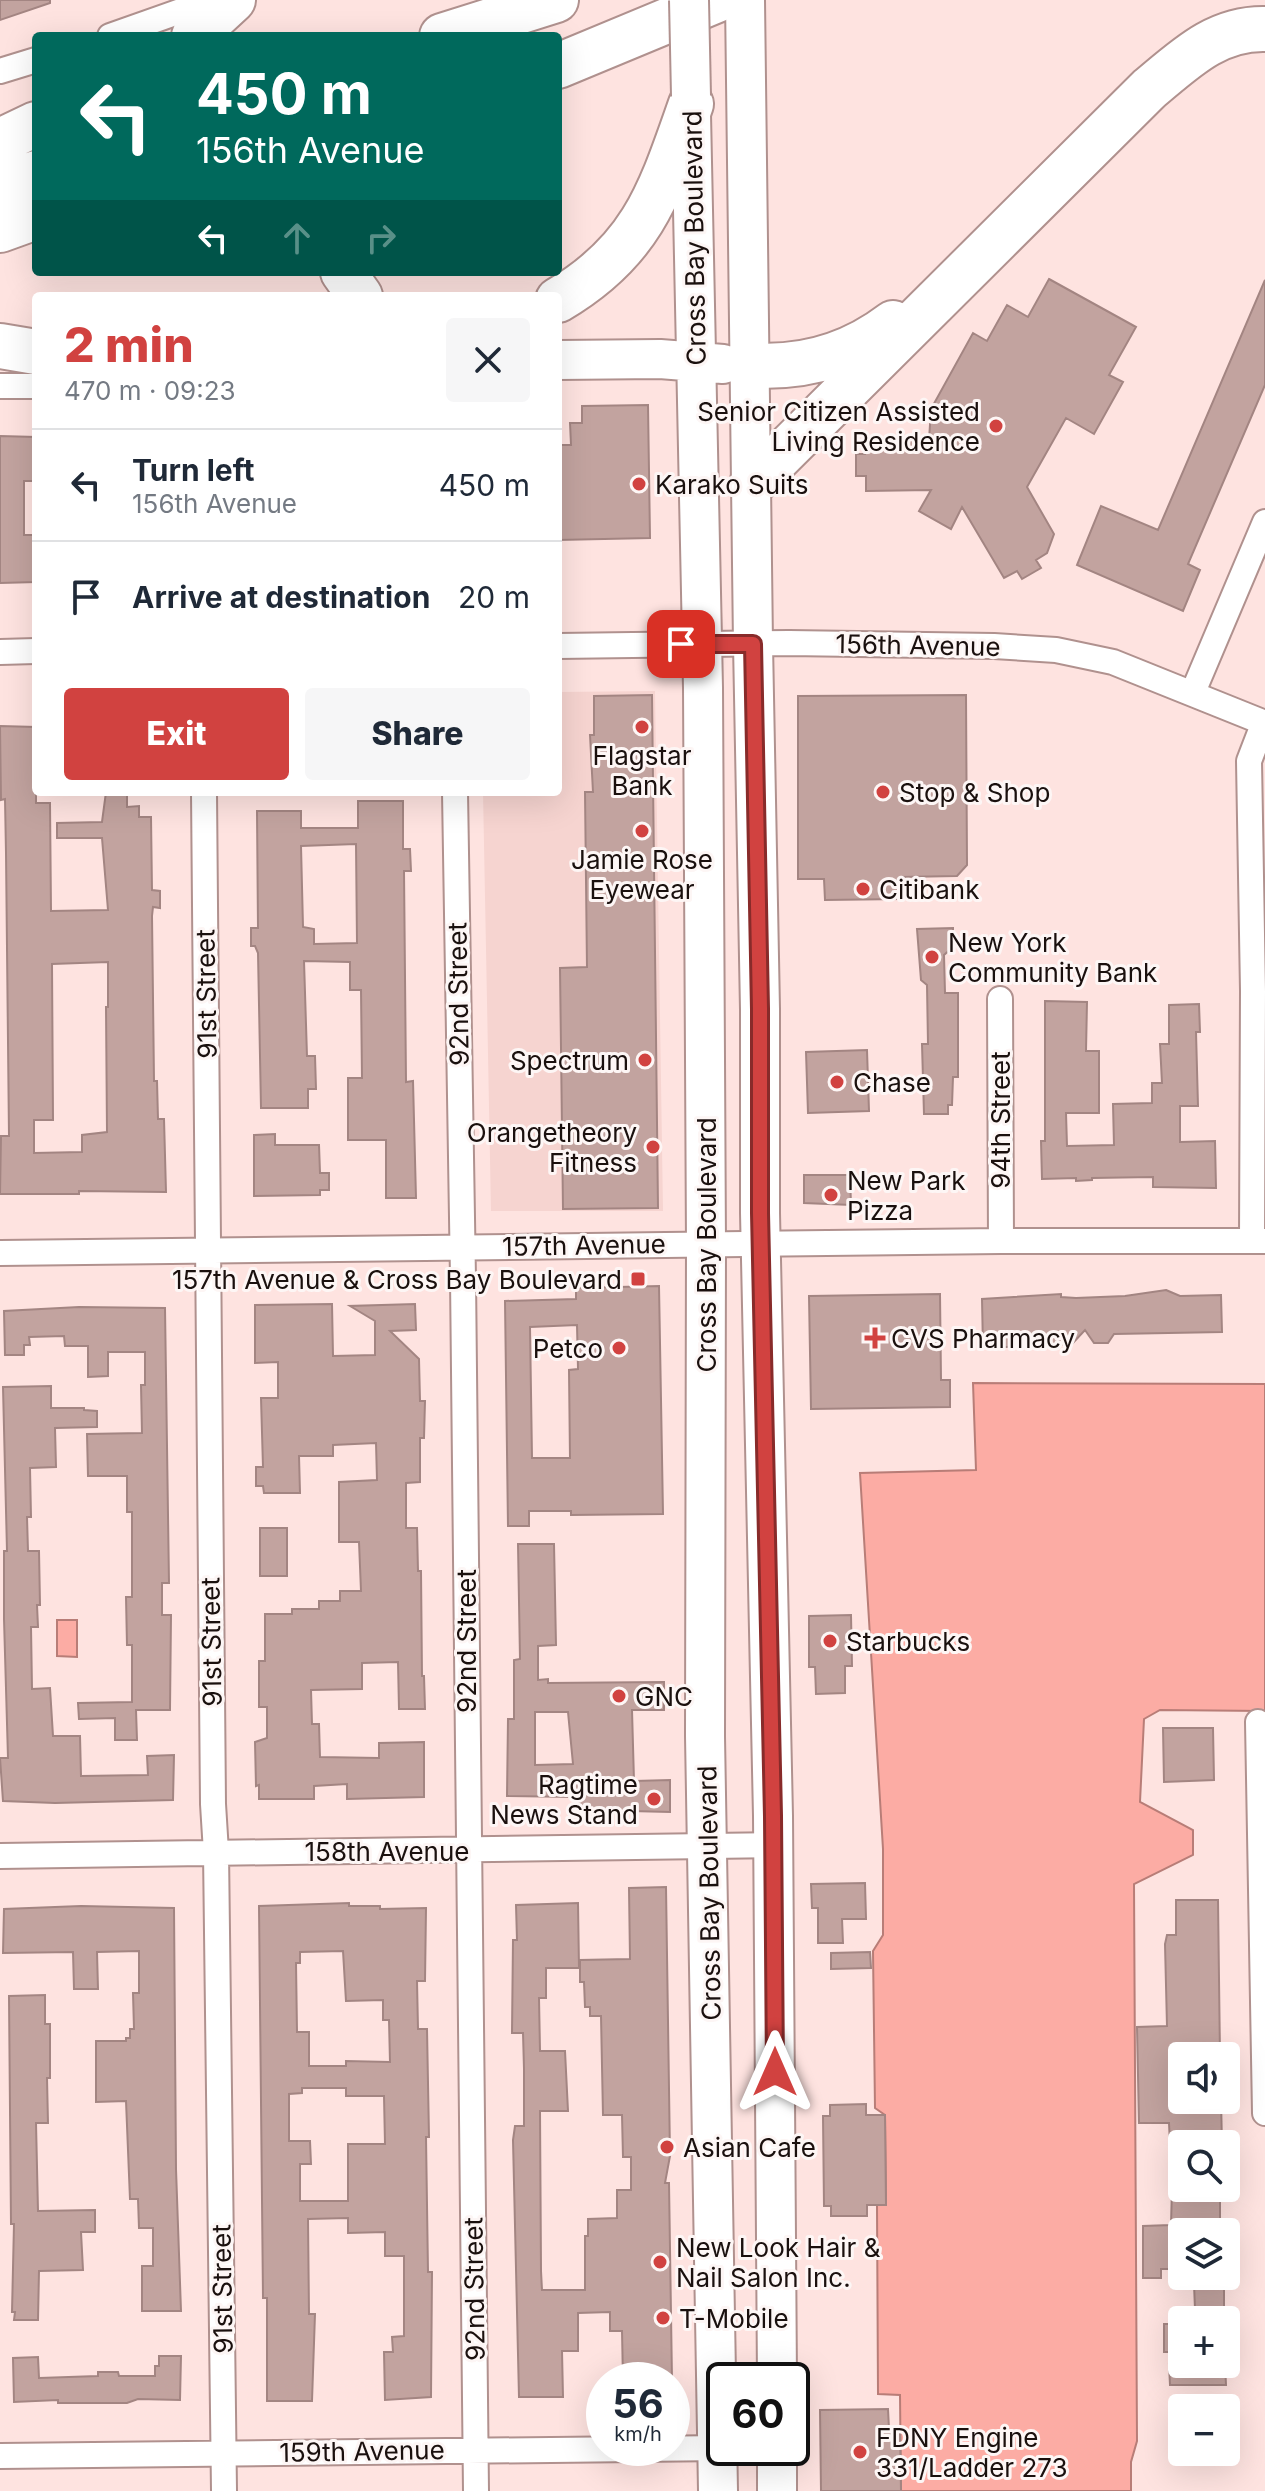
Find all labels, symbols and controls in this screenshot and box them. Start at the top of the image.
text: 450 m [196,60,372,128]
icon: left [64,64,168,168]
street label: Cross Bay Boulevard [676,110,712,366]
text: 156th Avenue [196,128,425,172]
icon: left [191,216,235,260]
icon: ahead [275,216,319,260]
icon: right [359,216,403,260]
text: 2 min [64,315,194,374]
button: close [446,318,530,402]
text: 470 m · 09:23 [64,375,236,406]
place label: Senior Citizen Assisted Living Residence [697,396,980,457]
marker: Senior Citizen Assisted Living Residence [987,417,1005,435]
text: Turn left [132,452,254,488]
icon: left [64,463,108,507]
text: 450 m [439,467,530,503]
place label: Karako Suits [655,469,808,500]
marker: Karako Suits [630,475,648,493]
text: 156th Avenue [132,488,297,519]
icon: arrive [64,575,108,619]
text: Arrive at destination [132,579,430,615]
text: 20 m [458,579,530,615]
pin [647,610,715,678]
icon: arrive [659,622,703,666]
street label: 156th Avenue [835,628,1001,662]
button: Exit [64,688,289,780]
button: Share [305,688,530,780]
marker: Flagstar Bank [633,718,651,736]
place label: Flagstar Bank [593,740,692,801]
place label: Stop & Shop [899,777,1050,808]
marker: Stop & Shop [874,783,892,801]
marker: Jamie Rose Eyewear [633,822,651,840]
place label: Jamie Rose Eyewear [571,844,713,905]
place label: Citibank [879,874,980,905]
marker: Citibank [854,880,872,898]
street label: 92nd Street [441,922,475,1066]
place label: New York Community Bank [948,927,1157,988]
street label: 91st Street [189,929,223,1059]
marker: New York Community Bank [923,948,941,966]
place label: Spectrum [510,1045,629,1076]
marker: Spectrum [636,1051,654,1069]
street label: 94th Street [985,1051,1016,1189]
place label: Chase [853,1067,931,1098]
marker: Chase [828,1073,846,1091]
place label: Orangetheory Fitness [467,1117,637,1178]
street label: Cross Bay Boulevard [691,1117,722,1373]
marker: Orangetheory Fitness [644,1138,662,1156]
place label: New Park Pizza [847,1165,966,1226]
marker: New Park Pizza [822,1186,840,1204]
street label: 157th Avenue [502,1228,666,1262]
place label: 157th Avenue & Cross Bay Boulevard [172,1264,622,1295]
marker: 157th Avenue & Cross Bay Boulevard [629,1270,647,1288]
place label: CVS Pharmacy [891,1323,1075,1354]
marker: CVS Pharmacy [866,1329,884,1347]
place label: Petco [533,1333,603,1364]
marker: Petco [610,1339,628,1357]
street label: 92nd Street [451,1569,482,1713]
street label: 91st Street [194,1577,228,1707]
place label: Starbucks [846,1626,970,1657]
marker: Starbucks [821,1632,839,1650]
place label: GNC [635,1681,693,1712]
marker: GNC [610,1687,628,1705]
street label: Cross Bay Boulevard [691,1765,727,2021]
place label: Ragtime News Stand [490,1769,638,1830]
marker: Ragtime News Stand [645,1790,663,1808]
street label: 158th Avenue [305,1836,470,1867]
position arrow [733,2030,817,2114]
map controls [1168,2042,1240,2466]
button: sound [1168,2042,1240,2114]
button: search [1168,2130,1240,2202]
place label: Asian Cafe [683,2132,816,2163]
marker: Asian Cafe [658,2138,676,2156]
street label: 92nd Street [457,2217,491,2361]
button: layers [1168,2218,1240,2290]
street label: 91st Street [205,2224,239,2354]
place label: New Look Hair & Nail Salon Inc. [676,2232,881,2293]
marker: New Look Hair & Nail Salon Inc. [651,2253,669,2271]
place label: T-Mobile [679,2303,789,2334]
button: + [1168,2306,1240,2378]
marker: T-Mobile [654,2309,672,2327]
speed limit sign: 60 [706,2362,810,2466]
text: 56 [612,2379,664,2428]
button: − [1168,2394,1240,2466]
text: km/h [614,2422,662,2446]
place label: FDNY Engine 331/Ladder 273 [876,2422,1068,2483]
street label: 159th Avenue [279,2434,445,2468]
marker: FDNY Engine 331/Ladder 273 [851,2443,869,2461]

